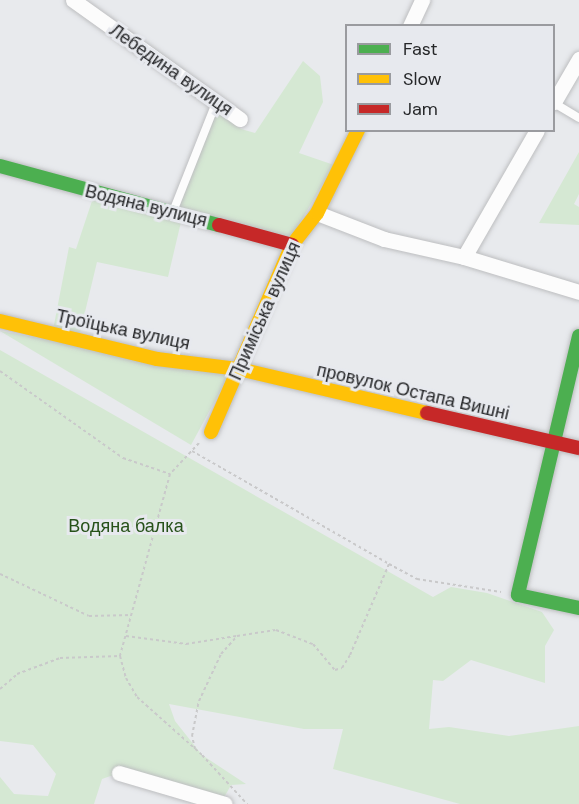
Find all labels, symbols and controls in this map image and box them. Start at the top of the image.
street label: Лебедина вулиця [105,20,237,120]
legend [345,24,555,132]
text: Fast [403,37,438,61]
text: Slow [403,67,442,91]
text: Jam [403,97,438,121]
street label: Водяна вулиця [83,180,209,232]
street label: Приміська вулиця [225,238,305,384]
street label: Троїцька вулиця [54,305,192,355]
street label: провулок Остапа Вишні [315,359,511,425]
park label: Водяна балка [68,515,184,537]

